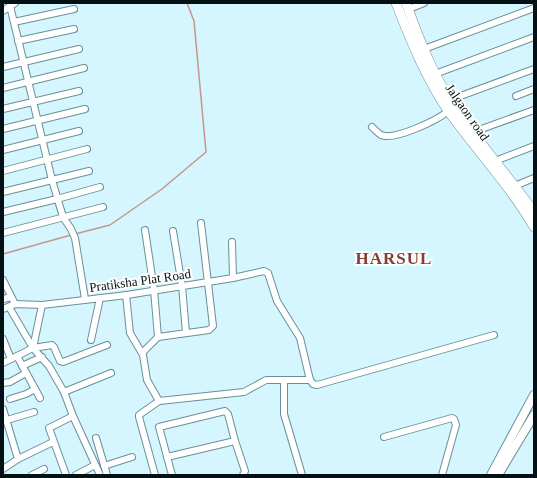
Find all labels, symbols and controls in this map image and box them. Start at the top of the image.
street label: Jalgaon road [443,81,493,144]
district label: HARSUL [356,249,432,268]
street label: Pratiksha Plat Road [88,266,192,295]

